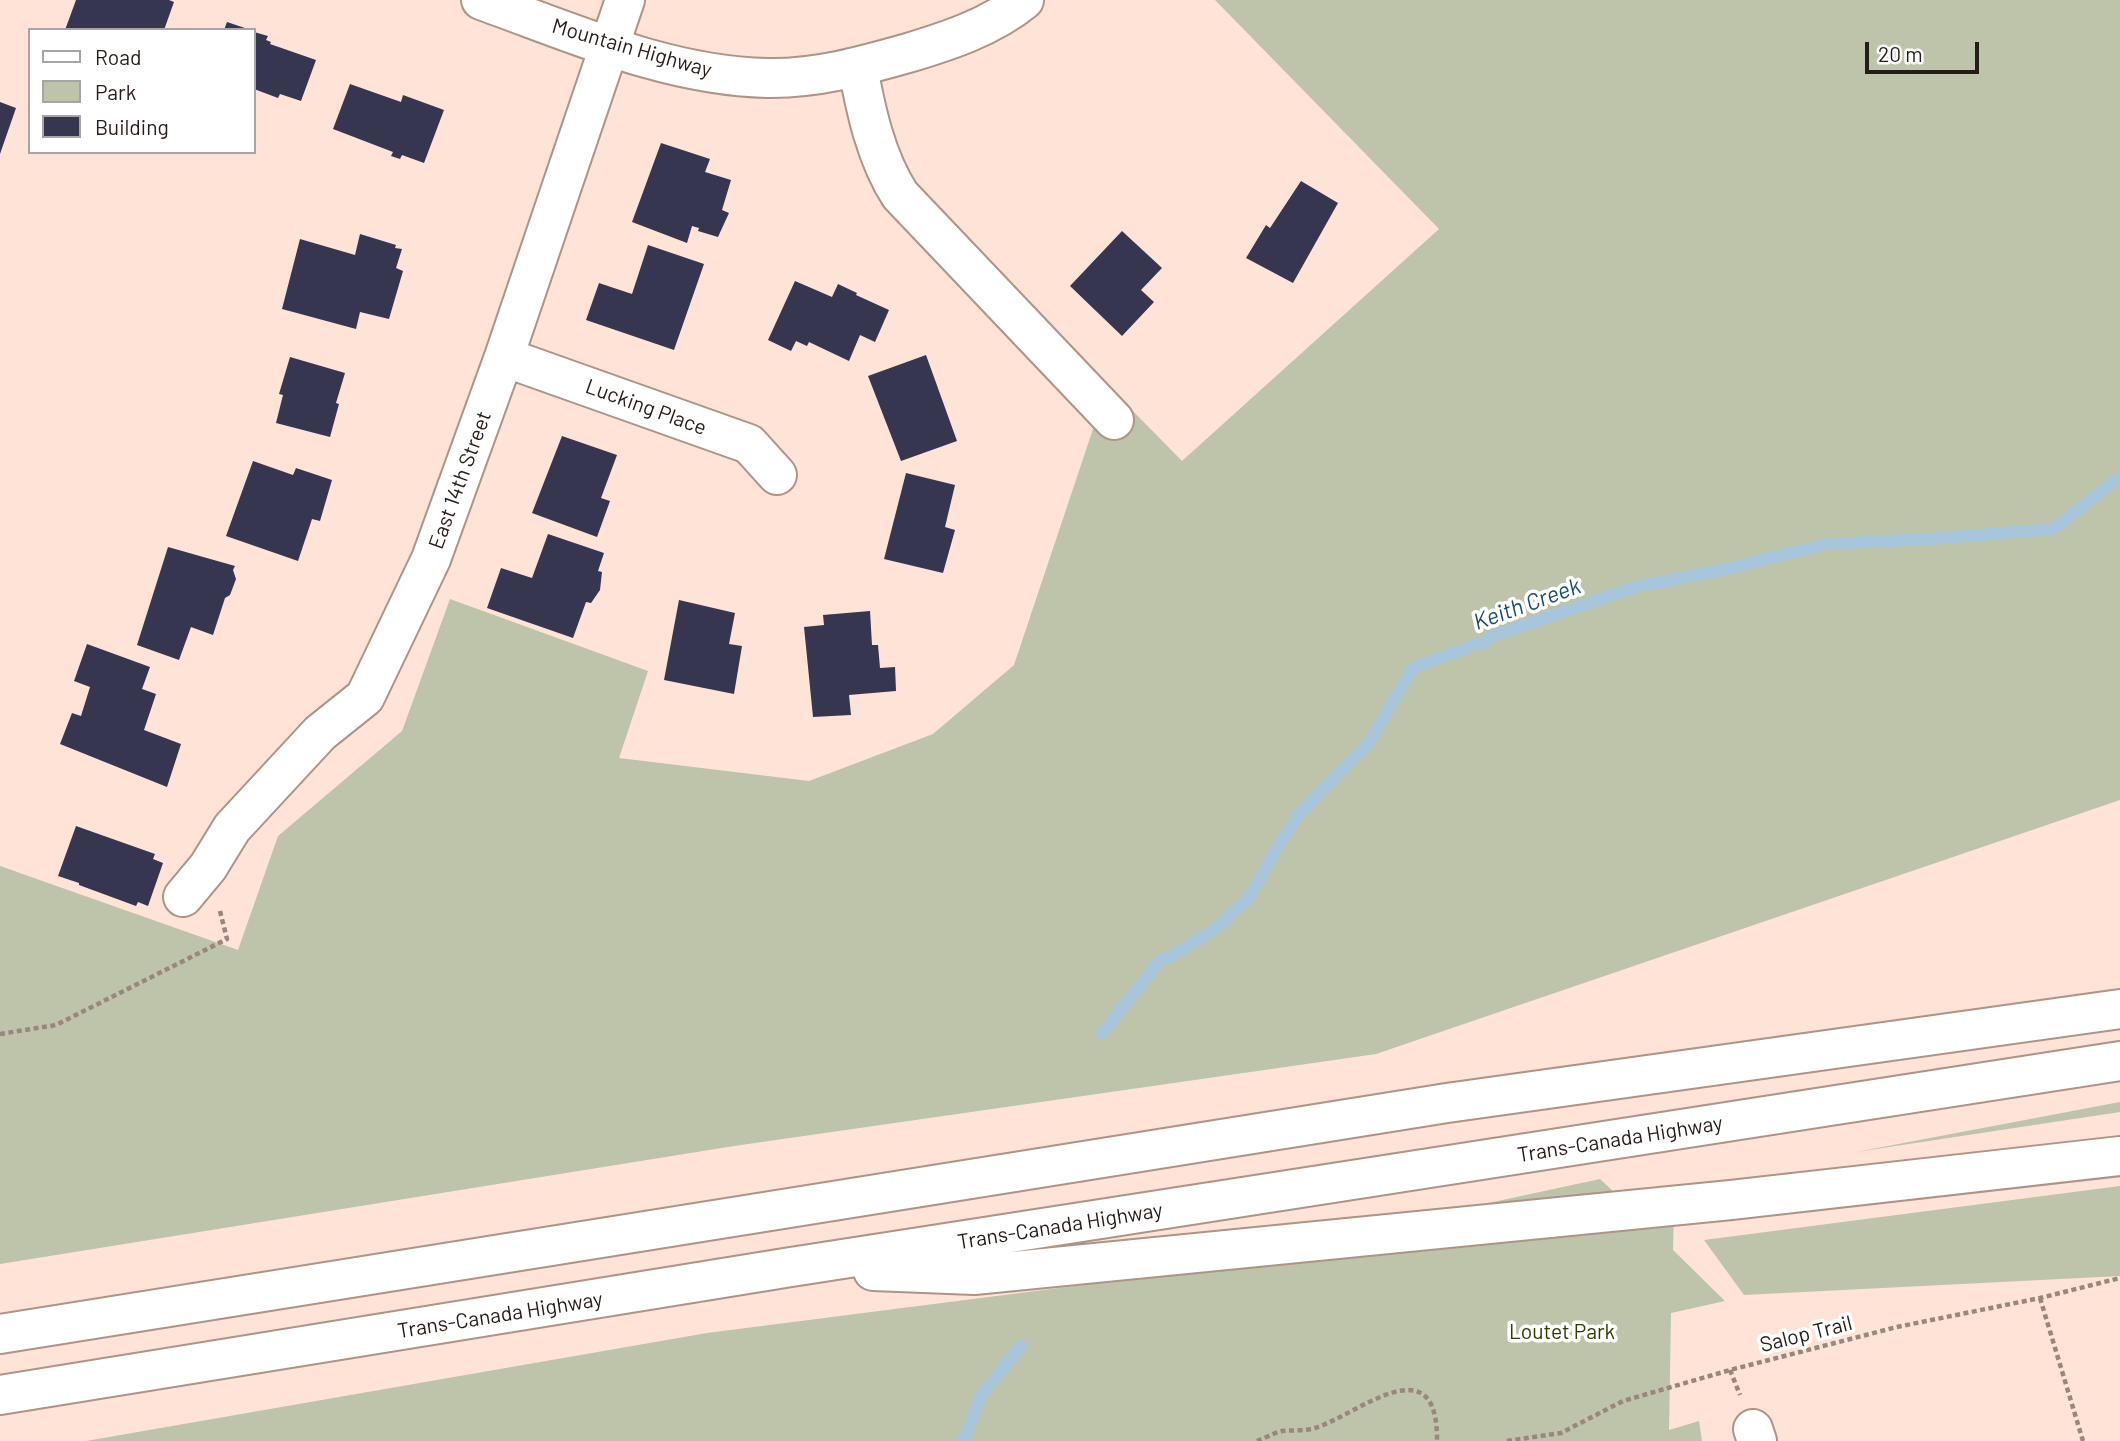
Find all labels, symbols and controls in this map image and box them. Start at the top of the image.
street label: Mountain Highway [549,13,715,83]
legend [28,28,256,154]
scale bar [1868,28,1982,72]
text: 20 m [1878,41,1923,66]
text: Road [95,44,141,69]
text: Park [95,79,136,104]
text: Building [95,114,169,139]
street label: Lucking Place [582,373,710,441]
street label: East 14th Street [423,408,497,552]
water label: Keith Creek [1470,572,1584,636]
street label: Trans-Canada Highway [1516,1110,1724,1168]
street label: Trans-Canada Highway [956,1197,1164,1255]
street label: Trans-Canada Highway [396,1286,604,1344]
street label: Salop Trail [1757,1310,1855,1358]
park label: Loutet Park [1509,1319,1615,1345]

